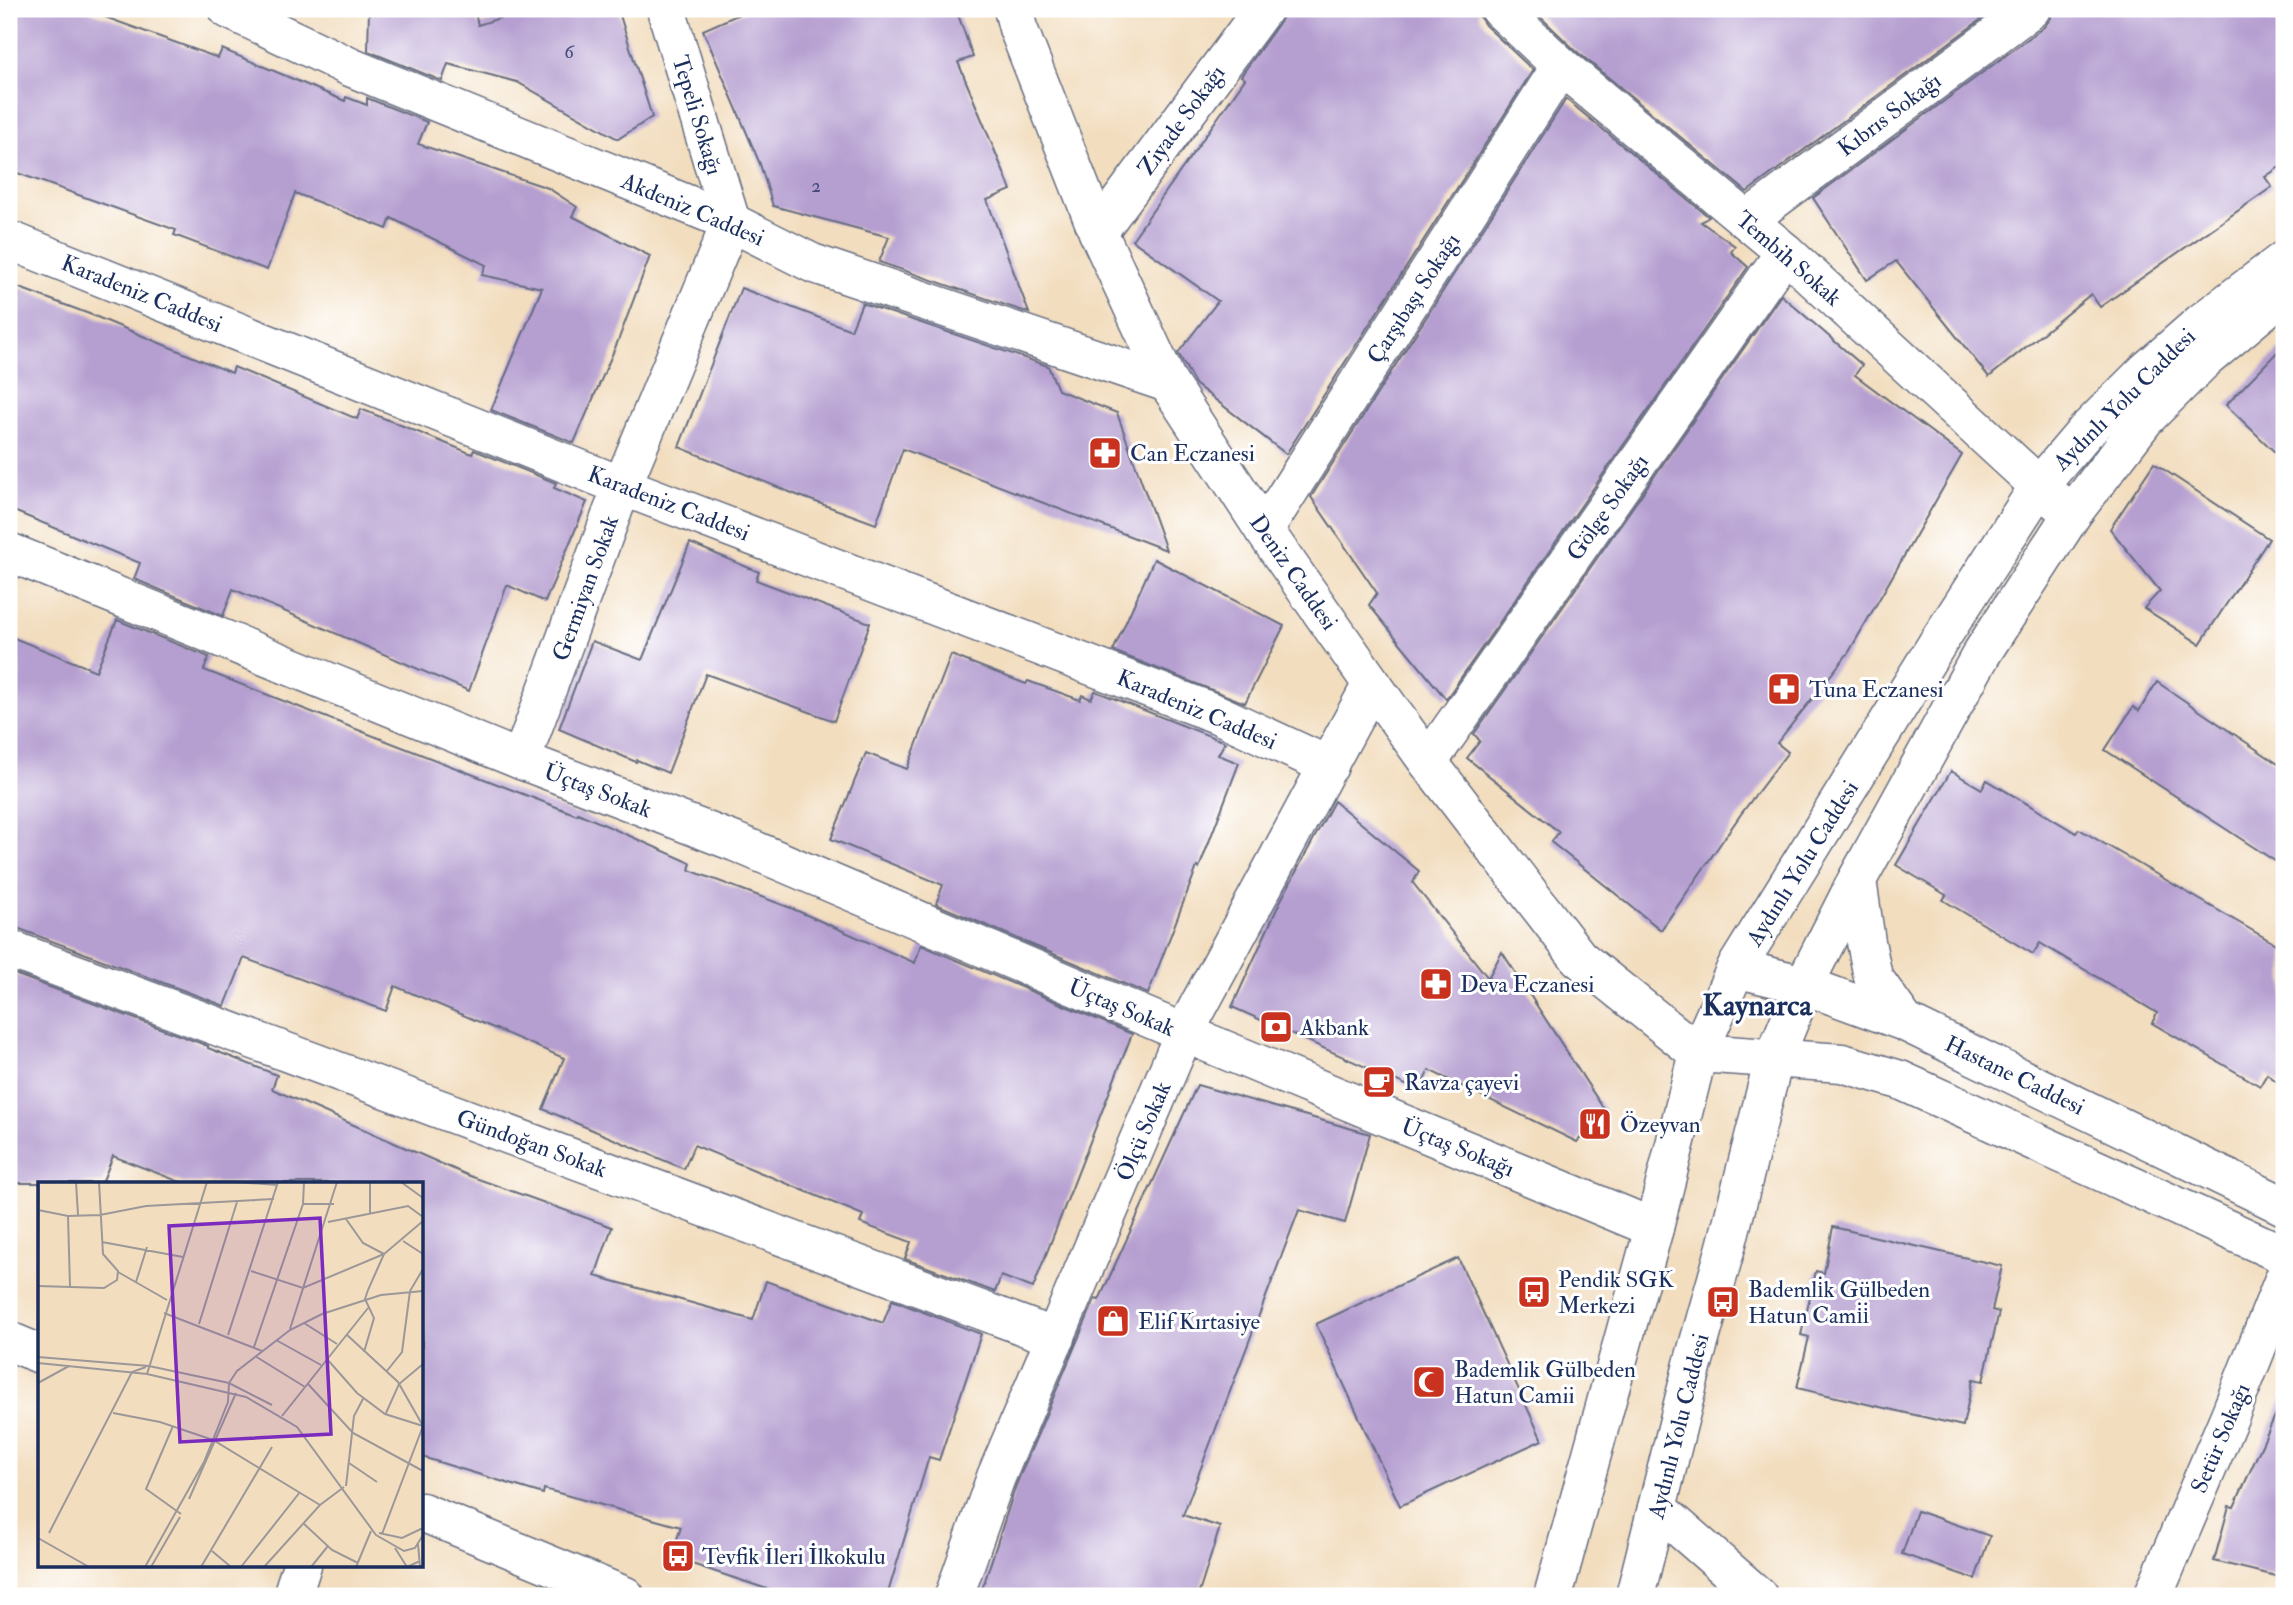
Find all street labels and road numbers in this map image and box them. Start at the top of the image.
street label: Tepeli Sokağı [665,52,729,179]
street label: Ziyade Sokağı [1131,59,1231,181]
street label: Kıbrıs Sokağı [1832,66,1947,163]
street label: Akdeniz Caddesi [616,166,769,253]
street label: Tembih Sokak [1730,205,1848,312]
street label: Çarşıbaşı Sokağı [1360,228,1466,369]
street label: Karadeniz Caddesi [57,248,226,339]
street label: Aydınlı Yolu Caddesi [2046,322,2202,477]
street label: Gölge Sokağı [1560,448,1655,566]
street label: Karadeniz Caddesi [584,459,754,548]
street label: Deniz Caddesi [1243,509,1344,636]
street label: Germiyan Sokak [546,511,625,665]
street label: Karadeniz Caddesi [1112,663,1281,756]
street label: Üçtaş Sokak [540,757,656,824]
street label: Aydınlı Yolu Caddesi [1739,775,1865,952]
street label: Üçtaş Sokak [1064,972,1180,1043]
street label: Hastane Caddesi [1940,1029,2089,1122]
street label: Ölçü Sokak [1110,1077,1177,1185]
street label: Gündoğan Sokak [453,1103,611,1184]
street label: Üçtaş Sokağı [1397,1112,1519,1183]
street label: Aydınlı Yolu Caddesi [1641,1331,1715,1523]
street label: Setür Sokağı [2184,1379,2257,1498]

